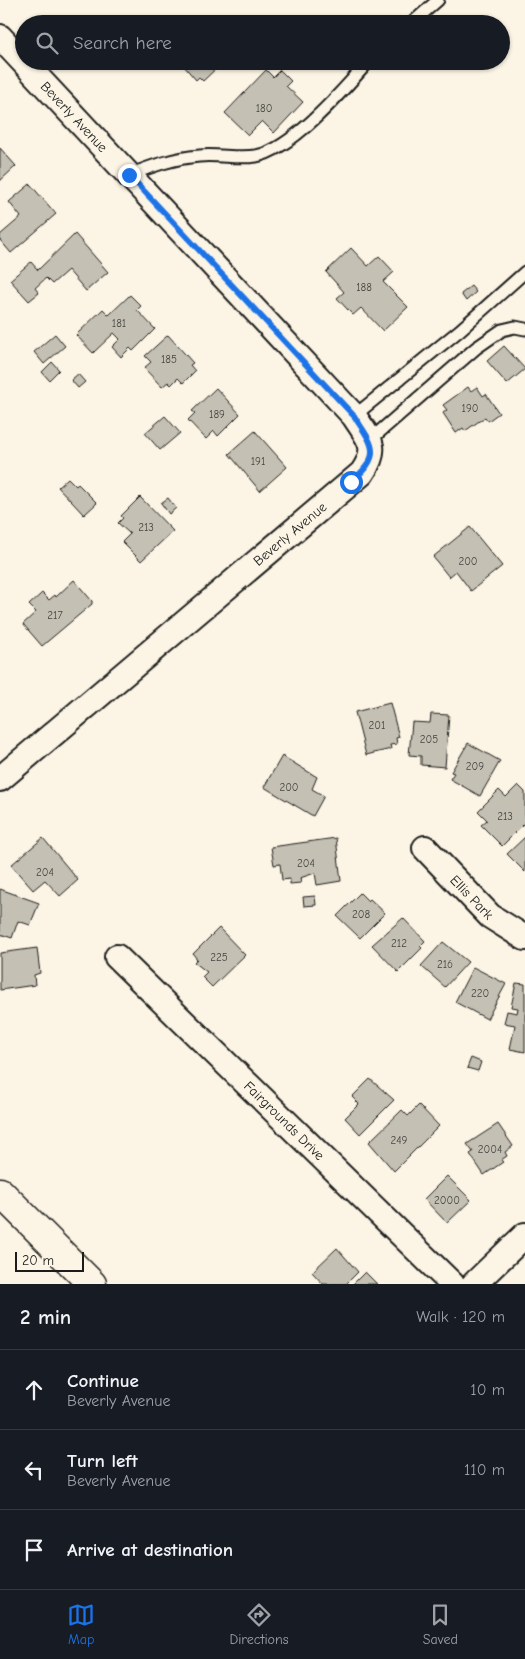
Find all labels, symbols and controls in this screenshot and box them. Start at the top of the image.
search box [15,15,510,70]
icon: search [33,29,61,57]
text: Search here [73,32,172,54]
street label: Beverly Avenue [37,78,112,156]
house number: 180 [256,102,272,115]
route end [118,164,141,187]
house number: 188 [356,281,372,294]
house number: 181 [112,317,126,330]
house number: 185 [161,353,177,366]
house number: 190 [462,402,478,415]
house number: 189 [209,408,225,421]
house number: 191 [251,455,265,468]
route start [340,471,363,494]
street label: Beverly Avenue [250,498,330,570]
house number: 213 [138,521,154,534]
house number: 200 [458,555,478,568]
house number: 217 [47,609,63,622]
house number: 201 [369,719,385,732]
house number: 205 [420,733,438,746]
house number: 209 [466,760,484,773]
house number: 200 [279,781,299,794]
house number: 213 [497,810,513,823]
house number: 204 [297,857,315,870]
house number: 204 [36,866,54,879]
street label: Ellis Park [447,871,497,923]
house number: 208 [352,908,370,921]
house number: 212 [391,937,407,950]
house number: 225 [210,951,228,964]
house number: 216 [437,958,453,971]
house number: 220 [471,987,489,1000]
street label: Fairgrounds Drive [241,1077,328,1164]
house number: 249 [391,1134,408,1147]
house number: 2004 [478,1143,502,1156]
house number: 2000 [434,1194,460,1207]
scale bar [15,1249,84,1272]
text: 20 m [22,1252,54,1269]
text: 2 min [20,1305,71,1329]
text: Walk · 120 m [416,1308,505,1326]
text: Continue [67,1370,139,1392]
icon: ahead [20,1376,48,1404]
text: 10 m [470,1381,505,1399]
text: Beverly Avenue [67,1392,170,1410]
text: Turn left [67,1450,138,1472]
icon: left [20,1456,48,1484]
text: 110 m [464,1461,505,1479]
text: Beverly Avenue [67,1472,170,1490]
icon: arrive [20,1536,48,1564]
text: Arrive at destination [67,1539,233,1561]
tab: Map [67,1601,95,1648]
tab: Directions [229,1601,289,1648]
tab: Saved [423,1601,458,1648]

